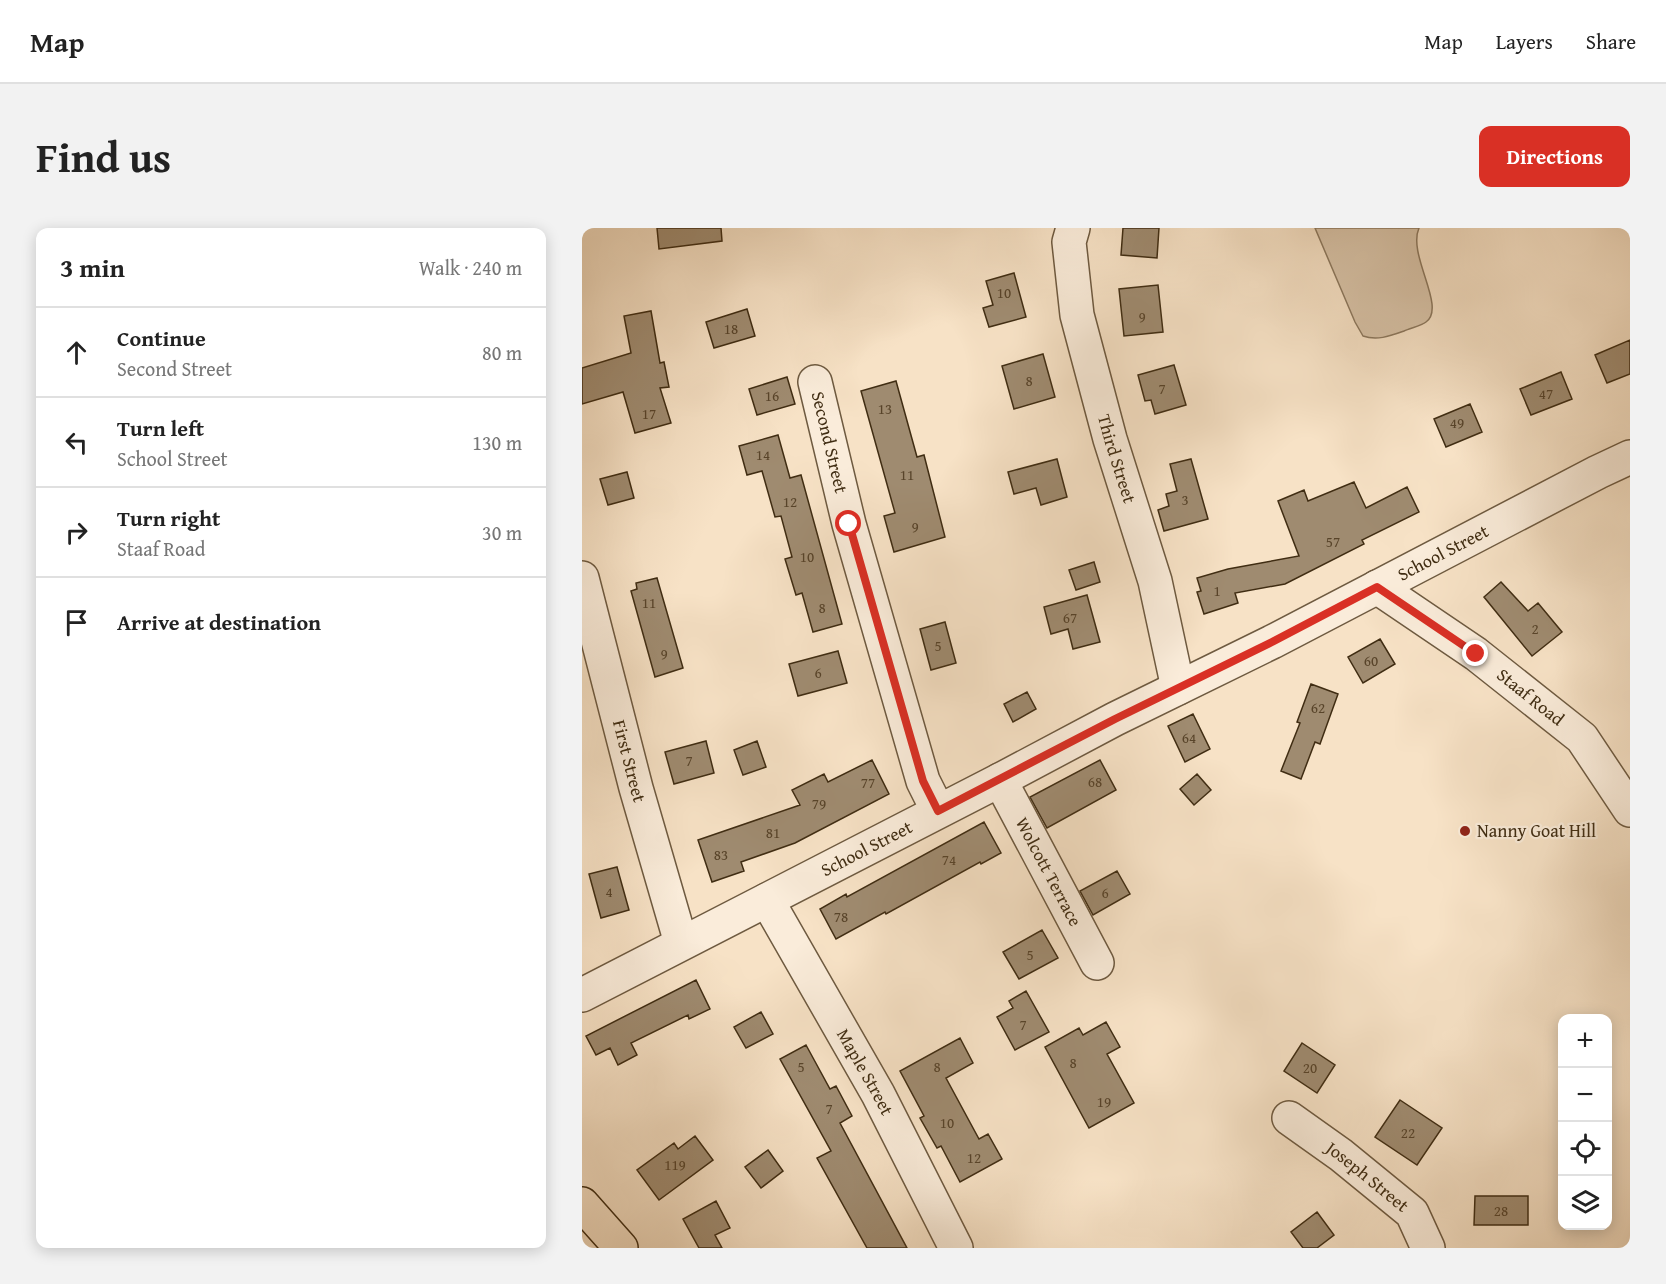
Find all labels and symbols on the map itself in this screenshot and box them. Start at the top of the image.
house number: 10 [997,282,1011,303]
house number: 9 [1138,306,1146,327]
house number: 18 [724,318,738,339]
house number: 8 [1025,370,1033,391]
house number: 7 [1158,378,1166,399]
house number: 47 [1539,383,1553,404]
house number: 16 [765,385,779,406]
street label: Second Street [805,389,855,496]
house number: 13 [878,398,892,419]
house number: 17 [642,403,656,424]
street label: Third Street [1091,411,1144,507]
house number: 49 [1450,412,1464,433]
house number: 14 [756,444,770,465]
house number: 11 [900,464,914,485]
house number: 3 [1181,489,1189,510]
house number: 12 [783,491,797,512]
route start [835,510,861,536]
house number: 9 [911,516,919,537]
street label: School Street [1392,517,1494,587]
house number: 57 [1326,531,1340,552]
house number: 10 [800,546,814,567]
house number: 1 [1213,580,1221,601]
house number: 11 [642,592,656,613]
house number: 8 [818,597,826,618]
house number: 67 [1063,607,1077,628]
house number: 2 [1531,618,1539,639]
house number: 5 [934,635,942,656]
route end [1462,640,1488,666]
house number: 9 [660,643,668,664]
house number: 60 [1364,650,1378,671]
street label: Staaf Road [1491,661,1571,732]
house number: 6 [814,662,822,683]
house number: 62 [1311,697,1325,718]
street label: First Street [606,717,654,806]
house number: 64 [1182,727,1196,748]
house number: 7 [685,750,693,771]
house number: 68 [1088,771,1102,792]
house number: 77 [861,772,875,793]
house number: 79 [812,793,826,814]
street label: Wolcott Terrace [1009,812,1089,931]
street label: School Street [816,813,917,883]
place label: Nanny Goat Hill [1477,817,1596,844]
house number: 81 [766,822,780,843]
marker: Nanny Goat Hill [1458,824,1472,838]
house number: 83 [714,844,728,865]
house number: 74 [942,849,956,870]
house number: 4 [605,881,613,902]
house number: 6 [1101,882,1109,903]
house number: 78 [834,906,848,927]
house number: 5 [1026,944,1034,965]
house number: 7 [1019,1014,1027,1035]
street label: Maple Street [830,1023,901,1121]
house number: 8 [1069,1052,1077,1073]
house number: 5 [797,1056,805,1077]
house number: 8 [933,1056,941,1077]
house number: 20 [1303,1057,1317,1078]
house number: 19 [1097,1091,1111,1112]
house number: 7 [825,1098,833,1119]
house number: 10 [940,1112,954,1133]
house number: 22 [1401,1122,1415,1143]
street label: Joseph Street [1319,1133,1415,1219]
house number: 12 [967,1147,981,1168]
house number: 119 [664,1154,686,1175]
house number: 28 [1494,1200,1508,1221]

